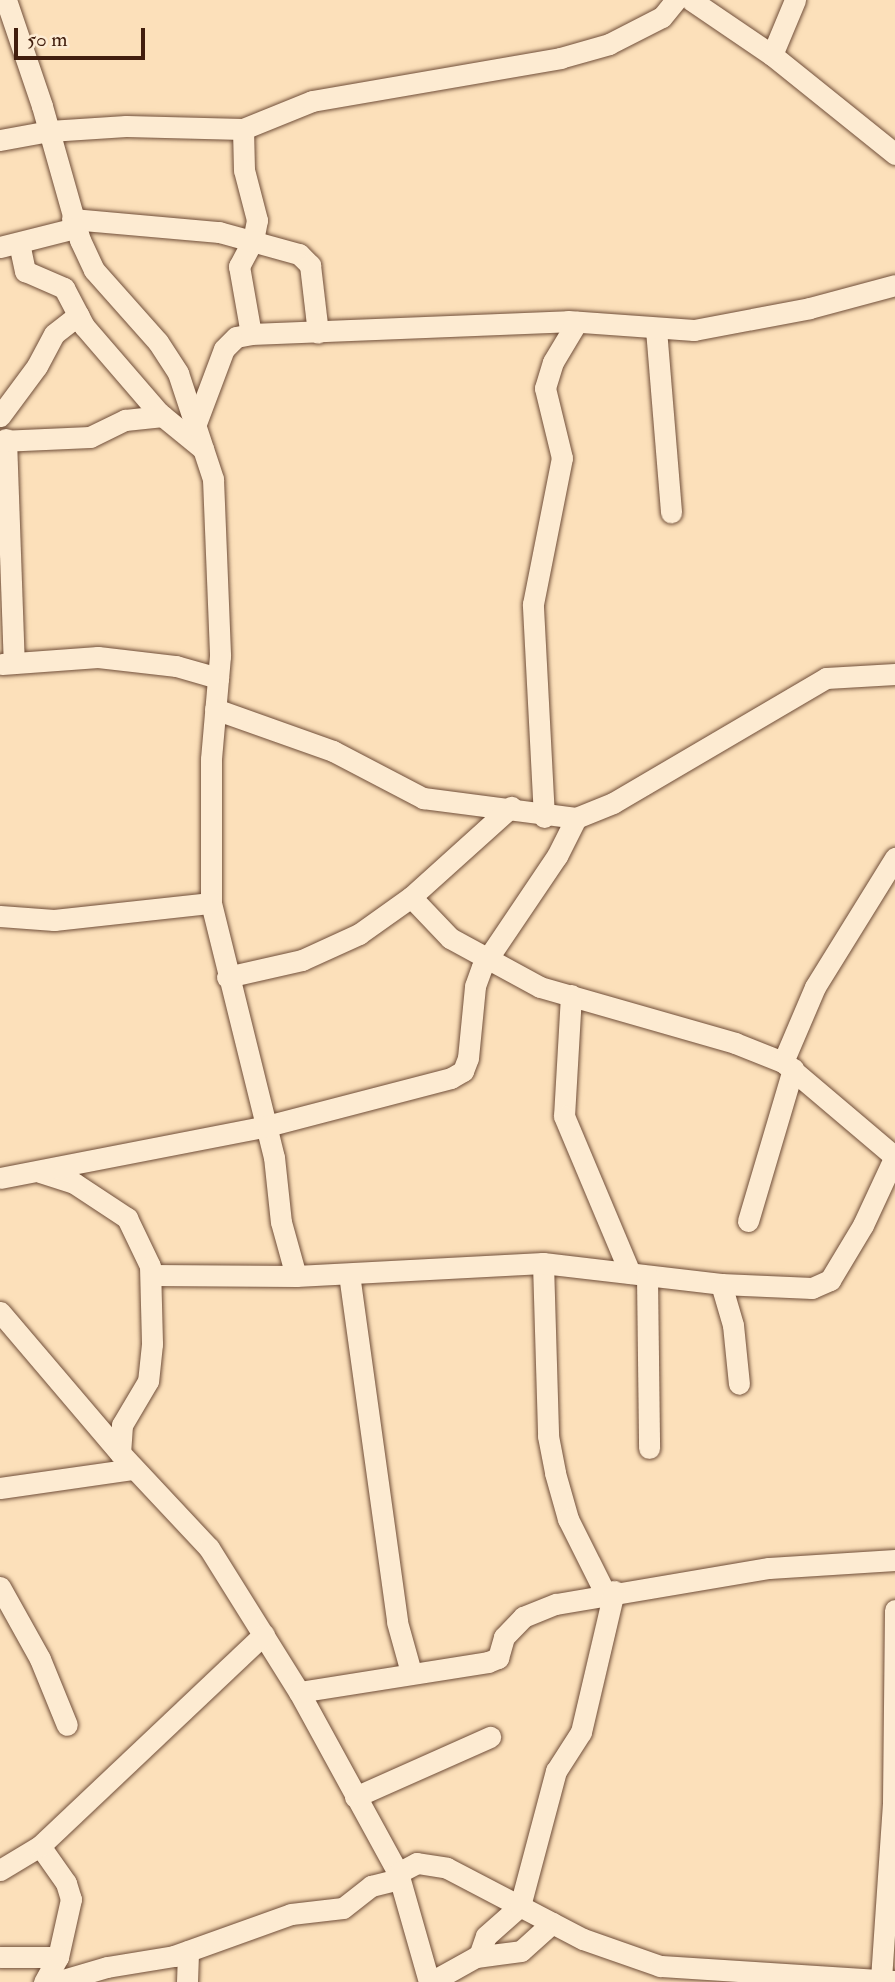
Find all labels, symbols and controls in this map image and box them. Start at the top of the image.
scale bar [18,14,149,58]
text: 50 m [27,26,68,53]

